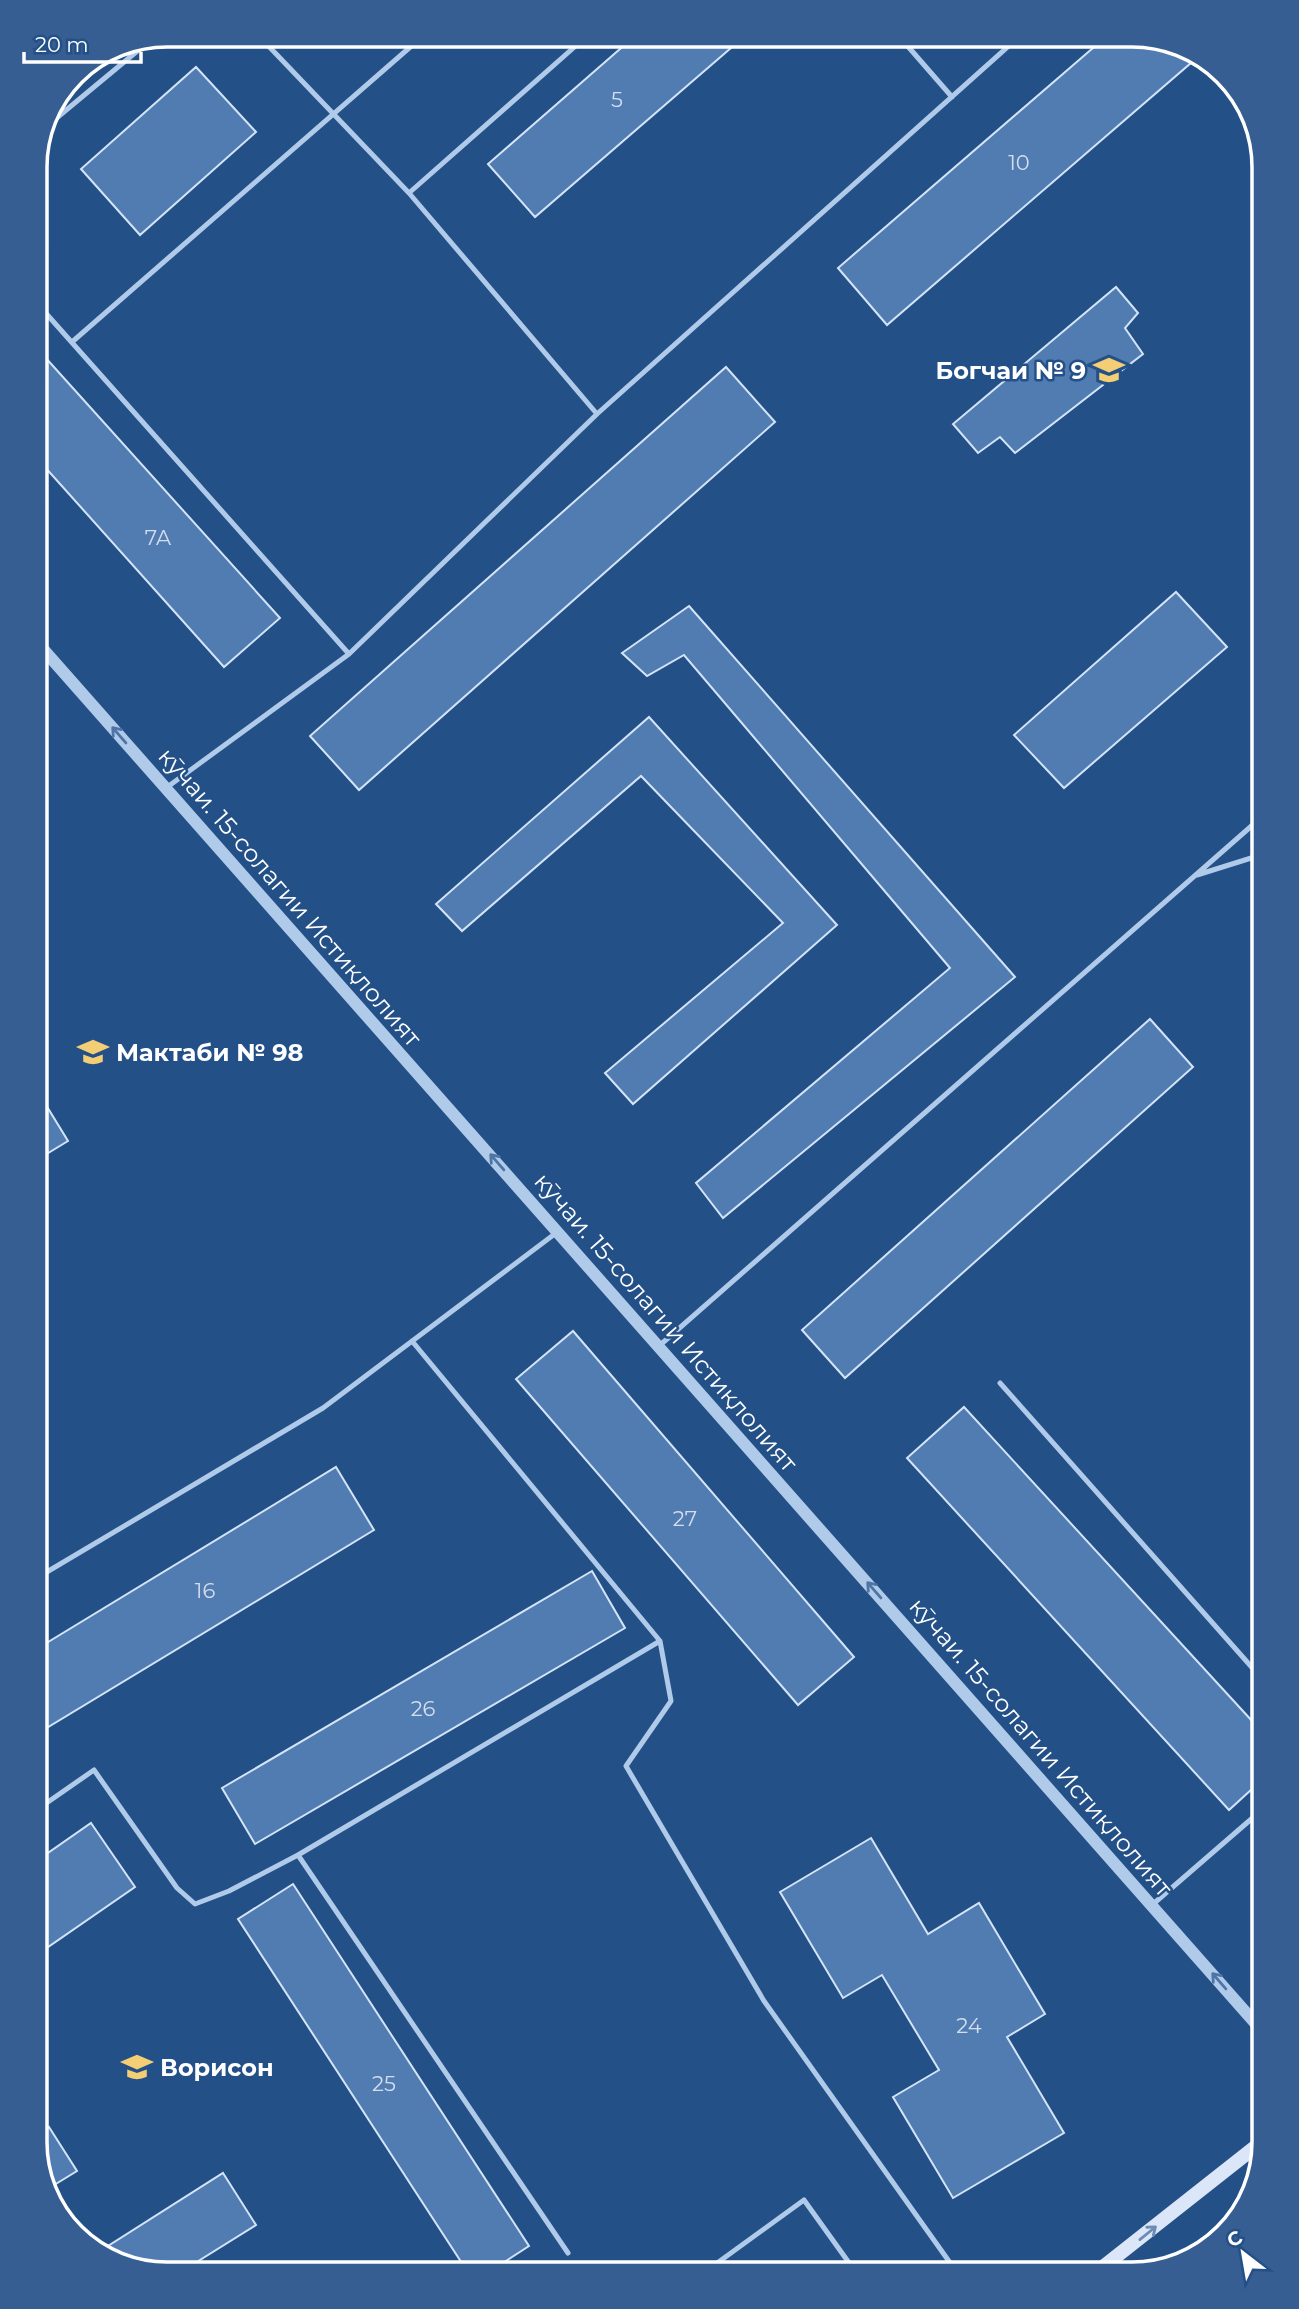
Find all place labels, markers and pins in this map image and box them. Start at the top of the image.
school or university icon: Богчаи № 9 [1092,353,1126,387]
place label: Богчаи № 9 [935,356,1086,385]
school or university icon: Мактаби № 98 [76,1035,110,1069]
place label: Мактаби № 98 [116,1038,303,1067]
school or university icon: Ворисон [120,2050,154,2084]
place label: Ворисон [160,2053,274,2082]

